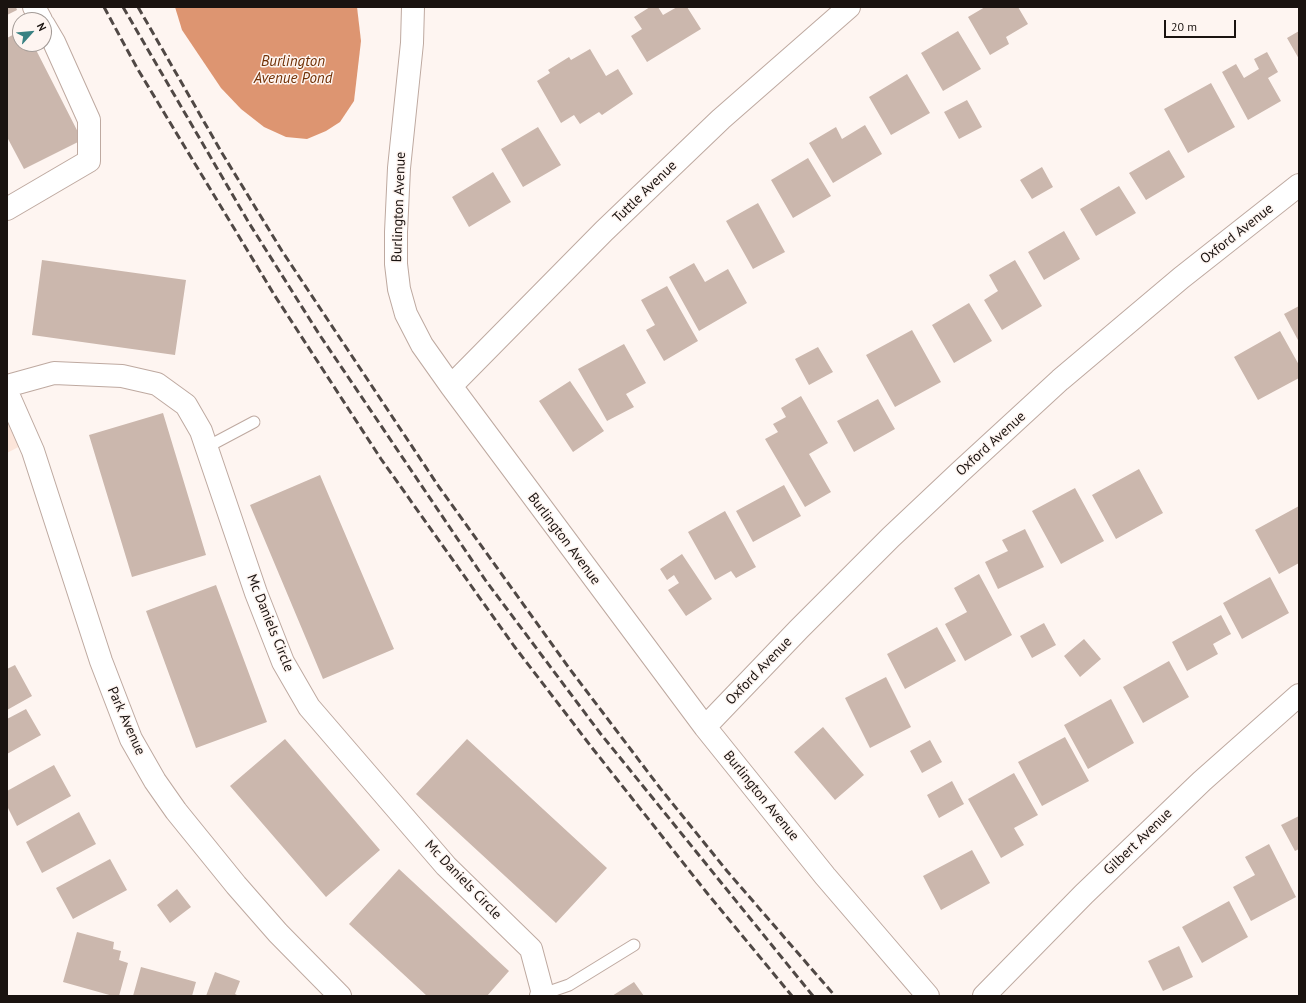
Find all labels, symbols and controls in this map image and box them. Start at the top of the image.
north arrow [12,12,52,52]
scale bar [1166,12,1238,38]
text: 20 m [1171,19,1197,34]
text: N [34,21,50,33]
water label: Burlington Avenue Pond [254,53,332,88]
street label: Burlington Avenue [389,151,409,263]
street label: Tuttle Avenue [610,157,680,227]
street label: Oxford Avenue [1197,200,1277,268]
street label: Oxford Avenue [953,408,1029,480]
street label: Burlington Avenue [524,490,604,588]
street label: Mc Daniels Circle [243,572,297,674]
street label: Oxford Avenue [722,634,796,708]
street label: Park Avenue [103,684,149,758]
street label: Burlington Avenue [720,748,802,844]
street label: Gilbert Avenue [1100,805,1176,879]
street label: Mc Daniels Circle [421,837,505,923]

